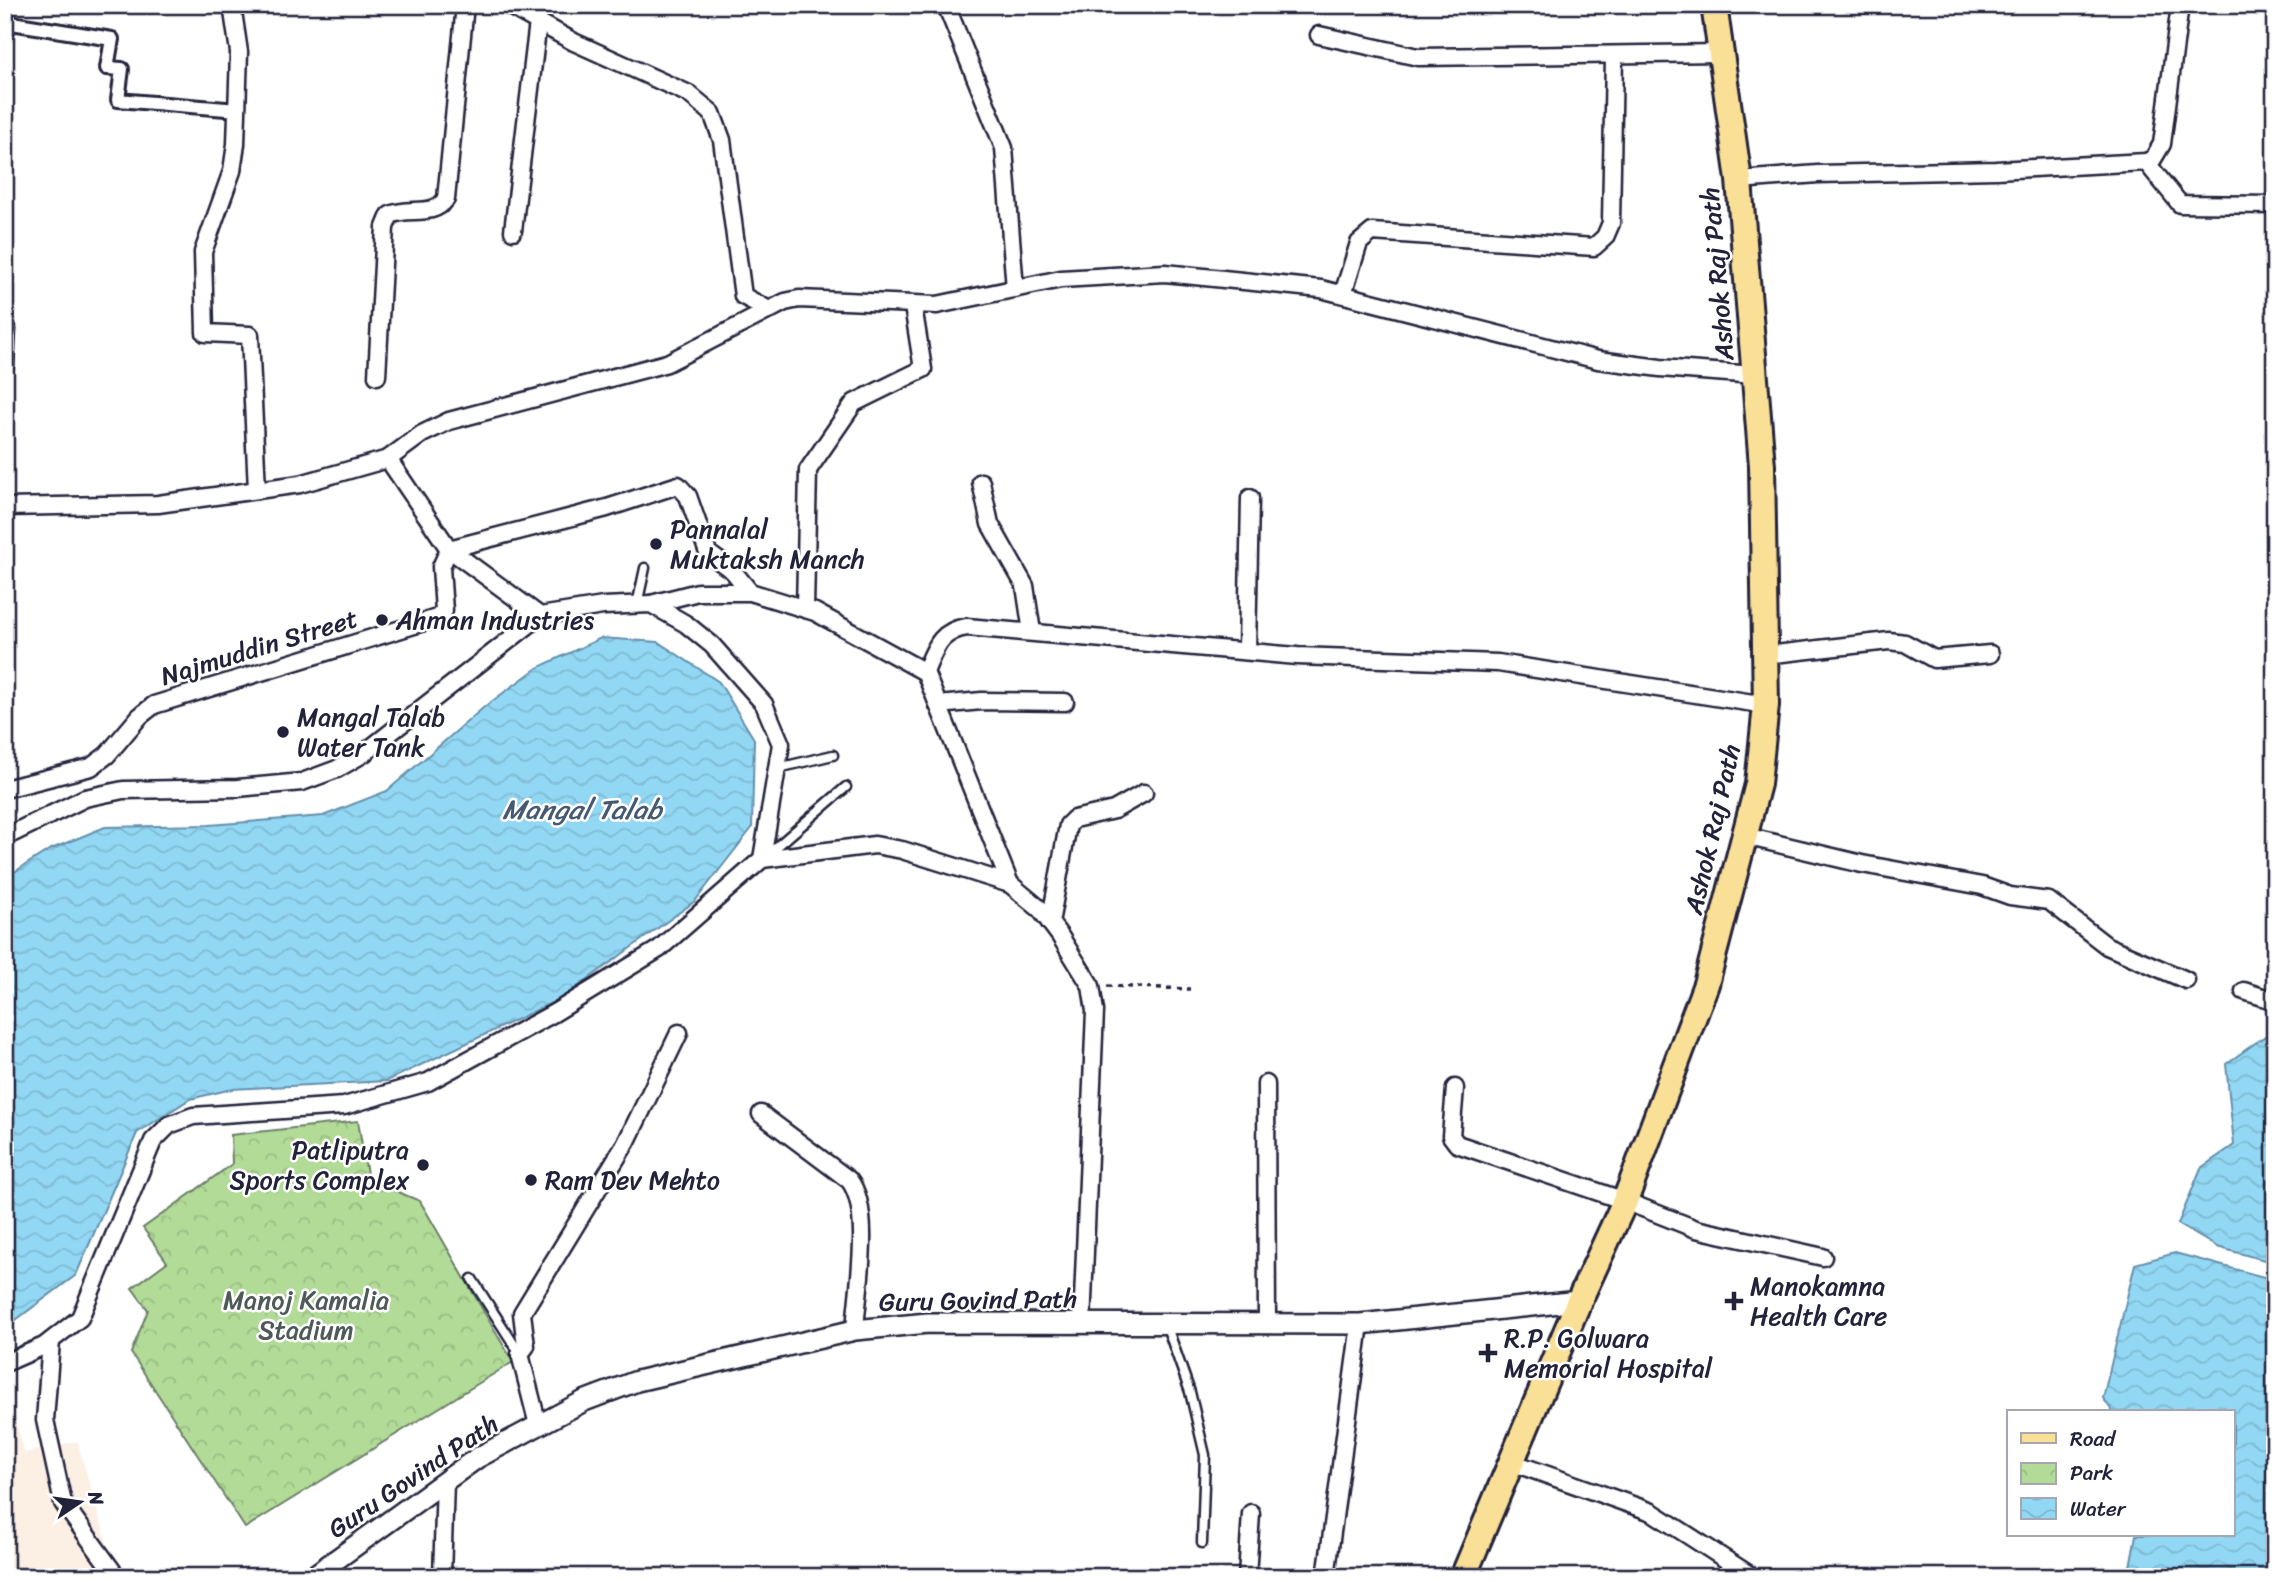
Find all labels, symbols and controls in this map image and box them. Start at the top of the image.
street label: Ashok Raj Path [1687,185,1748,364]
place label: Pannalal Muktaksh Manch [670,506,865,582]
marker: Pannalal Muktaksh Manch [648,536,664,552]
street label: Najmuddin Street [155,595,363,699]
place label: Ahman Industries [395,597,594,643]
marker: Ahman Industries [374,612,390,628]
place label: Mangal Talab Water Tank [297,694,445,770]
marker: Mangal Talab Water Tank [275,724,291,740]
street label: Ashok Raj Path [1670,739,1754,920]
water label: Mangal Talab [502,785,664,834]
place label: Patliputra Sports Complex [230,1127,410,1203]
marker: Patliputra Sports Complex [415,1157,431,1173]
place label: Ram Dev Mehto [545,1157,720,1203]
marker: Ram Dev Mehto [523,1172,539,1188]
place label: Manokamna Health Care [1750,1263,1887,1339]
street label: Guru Govind Path [878,1275,1078,1325]
park label: Manoj Kamalia Stadium [223,1277,389,1353]
marker: Manokamna Health Care [1724,1291,1744,1311]
place label: R.P. Golwara Memorial Hospital [1504,1315,1713,1391]
marker: R.P. Golwara Memorial Hospital [1478,1343,1498,1363]
street label: Guru Govind Path [318,1402,508,1550]
legend [2007,1410,2234,1536]
text: Road [2070,1420,2117,1458]
text: Park [2070,1454,2113,1492]
north arrow [46,1466,116,1536]
text: N [78,1487,114,1509]
text: Water [2070,1490,2127,1528]

